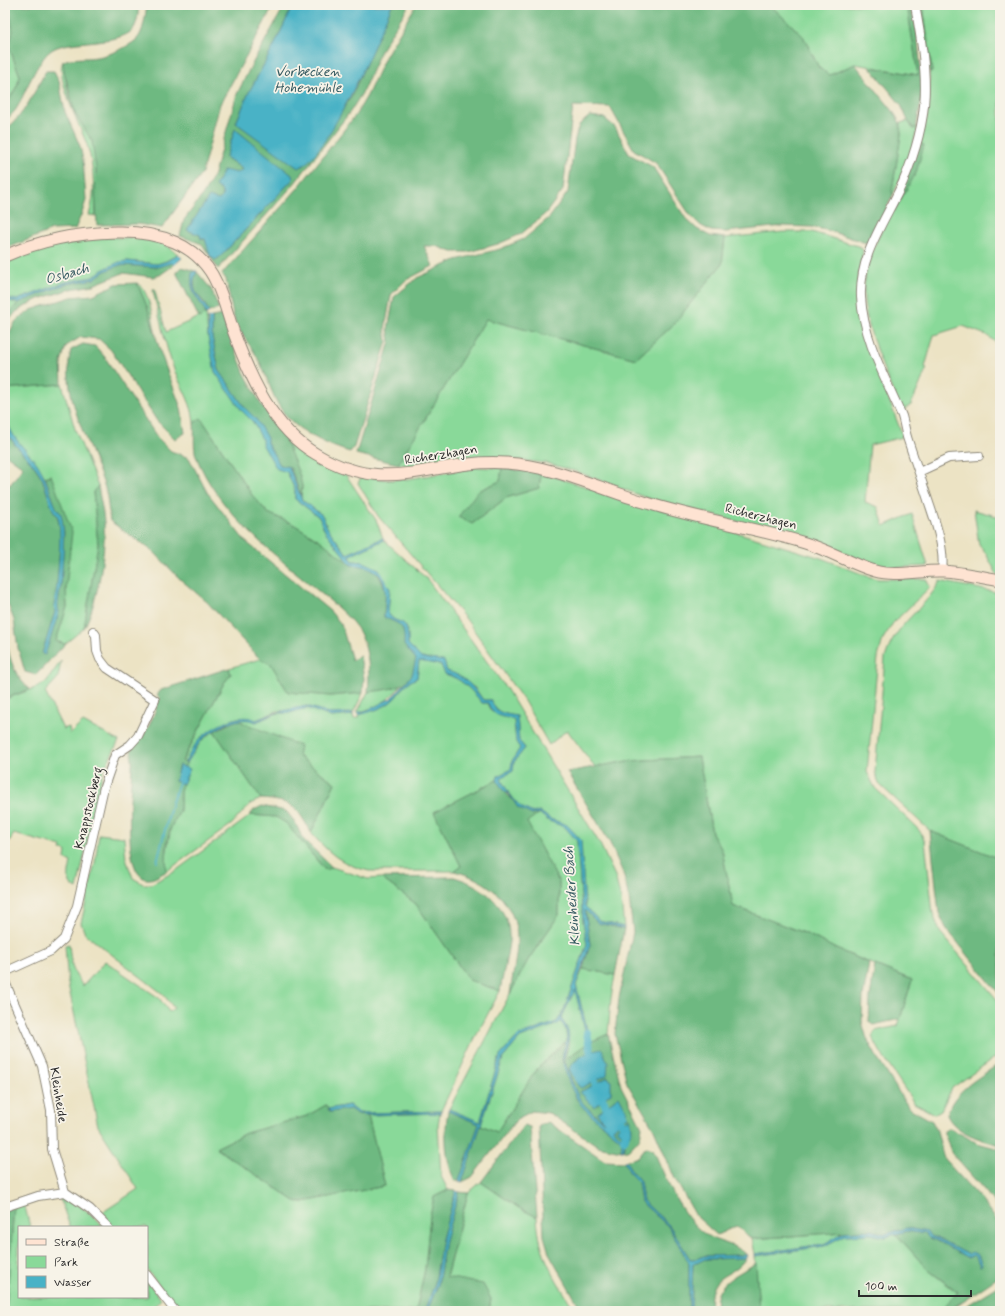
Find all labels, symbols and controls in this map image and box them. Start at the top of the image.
water label: Vorbecken Hohemühle [274,63,343,97]
water label: Osbach [43,259,91,289]
street label: Richerzhagen [403,441,479,469]
street label: Richerzhagen [723,500,799,534]
street label: Knappstockberg [71,765,109,851]
water label: Kleinheider Bach [560,845,584,946]
street label: Kleinheide [45,1066,71,1124]
legend [18,1226,148,1298]
text: Straße [54,1235,89,1251]
text: Park [54,1255,78,1271]
scale bar [859,1272,971,1298]
text: Wasser [54,1275,92,1291]
text: 100 m [865,1279,897,1295]

